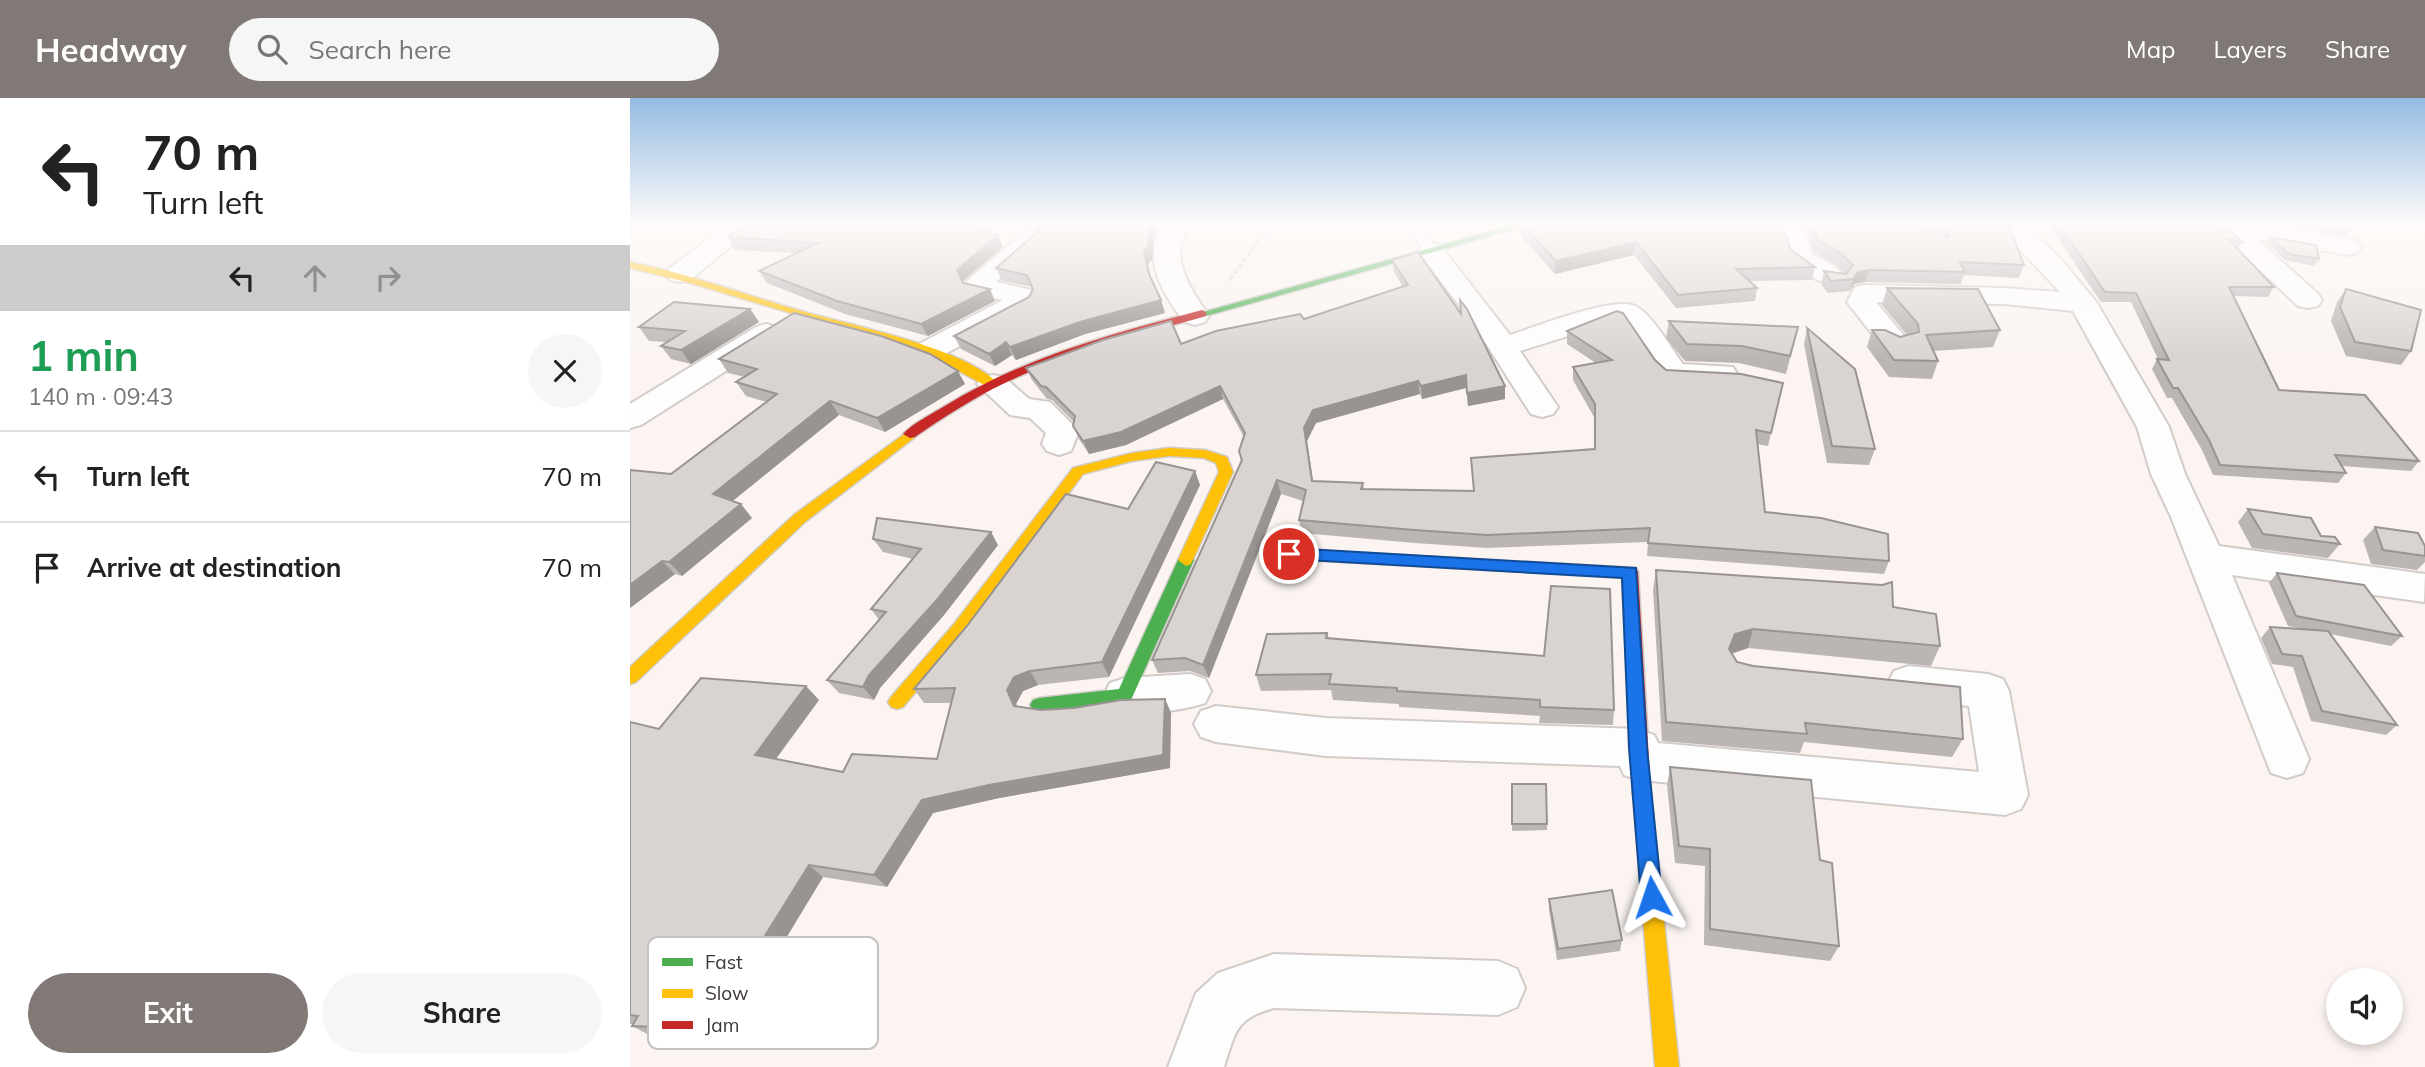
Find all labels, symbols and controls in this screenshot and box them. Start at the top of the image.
search box [229,18,719,81]
text: Headway [35,29,187,70]
icon: search [253,30,291,68]
text: Search here [309,33,451,66]
text: Map [2126,34,2175,64]
text: Layers [2213,34,2287,64]
text: Share [2325,34,2390,64]
text: 70 m [143,121,259,182]
icon: left [28,126,119,217]
text: Turn left [143,182,263,222]
icon: left [223,259,261,297]
icon: ahead [296,259,334,297]
icon: right [369,259,407,297]
text: 1 min [28,329,139,382]
button: close [528,334,602,408]
text: 140 m · 09:43 [28,382,173,411]
icon: left [28,458,66,496]
text: Turn left [87,460,189,493]
text: 70 m [541,460,602,493]
pin [1259,524,1319,584]
icon: arrive [1270,535,1308,573]
icon: arrive [28,549,66,587]
text: Arrive at destination [87,551,342,584]
text: 70 m [541,551,602,584]
position arrow [1615,860,1689,934]
legend [648,937,878,1049]
text: Fast [705,950,743,974]
map controls [2326,968,2403,1045]
button: sound [2326,968,2403,1045]
button: Exit [28,973,308,1053]
button: Share [322,973,602,1053]
text: Slow [705,981,749,1005]
text: Jam [705,1013,739,1037]

